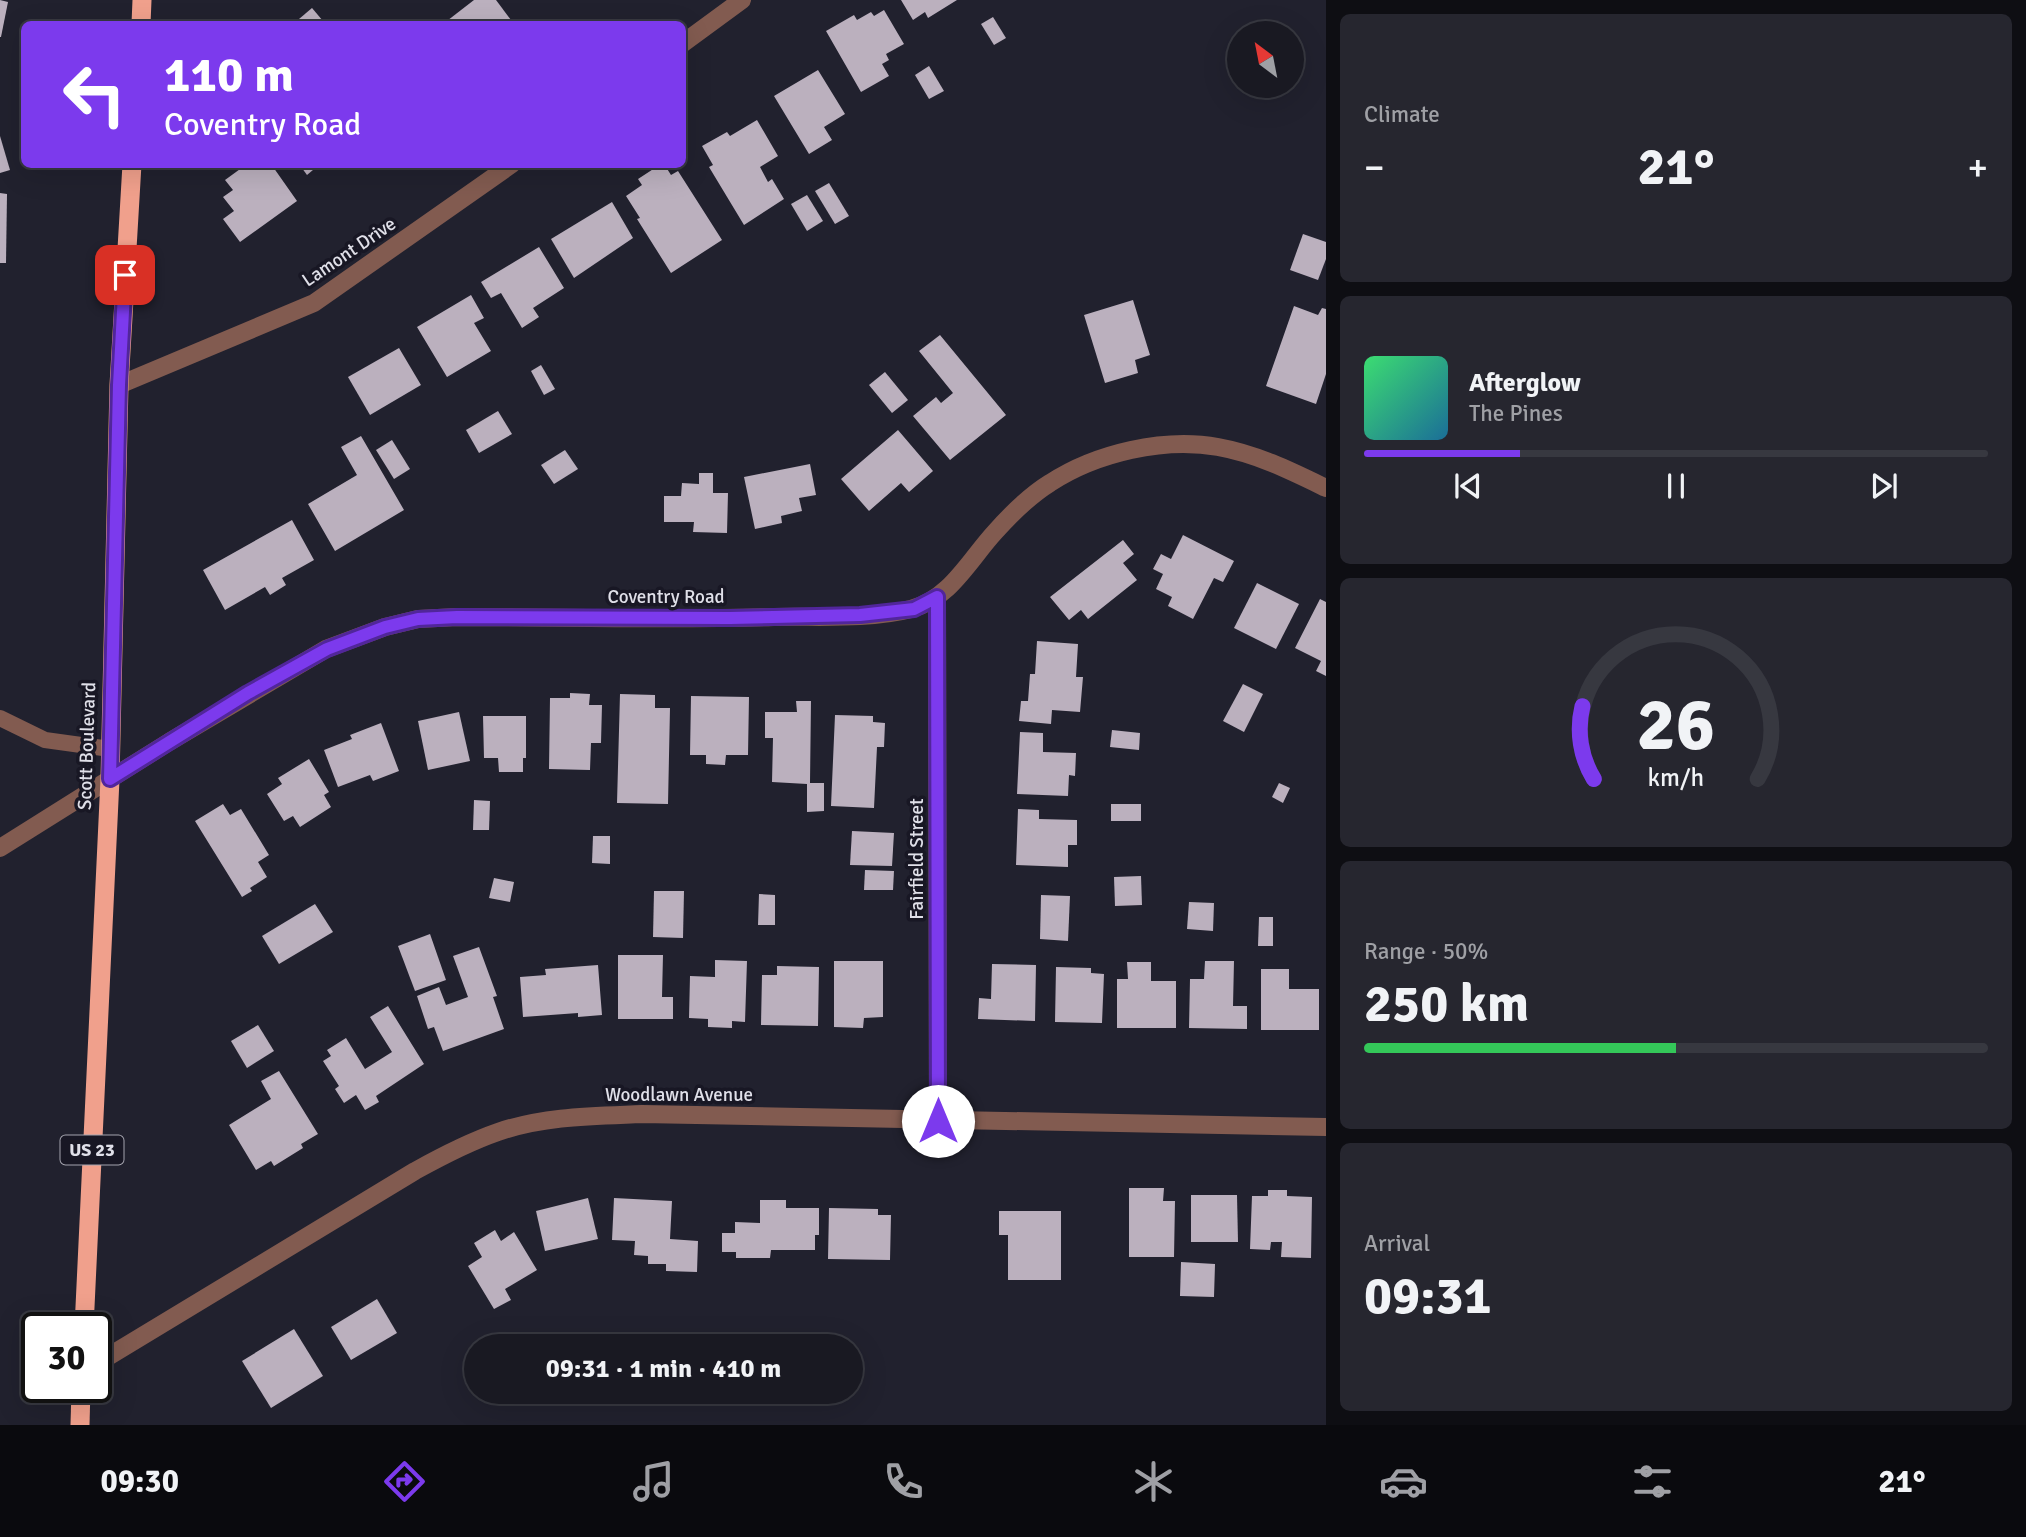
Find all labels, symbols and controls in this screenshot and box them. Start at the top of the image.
north arrow [1227,21,1304,98]
map controls [1227,21,1304,98]
text: 110 m [164,45,294,105]
icon: left [49,49,140,140]
text: Climate [1364,100,1440,129]
text: Coventry Road [164,105,361,144]
text: 21° [1638,135,1714,199]
text: − [1364,144,1385,191]
text: + [1967,144,1988,191]
street label: Lamont Drive [297,212,401,292]
pin [95,245,155,305]
icon: arrive [106,256,144,294]
text: Afterglow [1469,367,1581,399]
text: The Pines [1469,399,1563,428]
icon: previous [1449,467,1487,505]
icon: pause [1657,467,1695,505]
icon: next [1865,467,1903,505]
street label: Coventry Road [607,585,725,609]
text: 26 [1637,681,1715,770]
street label: Scott Boulevard [73,682,101,810]
text: km/h [1648,761,1704,792]
street label: Fairfield Street [905,798,929,920]
text: Range · 50% [1364,937,1488,966]
text: 250 km [1364,972,1529,1036]
street label: Woodlawn Avenue [605,1083,753,1107]
position arrow [901,1084,975,1158]
road number: US 23 [60,1135,124,1164]
text: Arrival [1364,1229,1430,1258]
text: 09:31 [1364,1264,1492,1328]
speed limit sign: 30 [21,1312,112,1403]
text: 09:31 · 1 min · 410 m [546,1353,781,1385]
icon: directions [380,1457,429,1506]
icon: music [629,1457,678,1506]
icon: phone [879,1457,928,1506]
icon: climate [1129,1457,1178,1506]
icon: car [1379,1457,1428,1506]
icon: filters [1628,1457,1677,1506]
text: 09:30 [100,1462,179,1501]
text: 21° [1878,1462,1926,1501]

